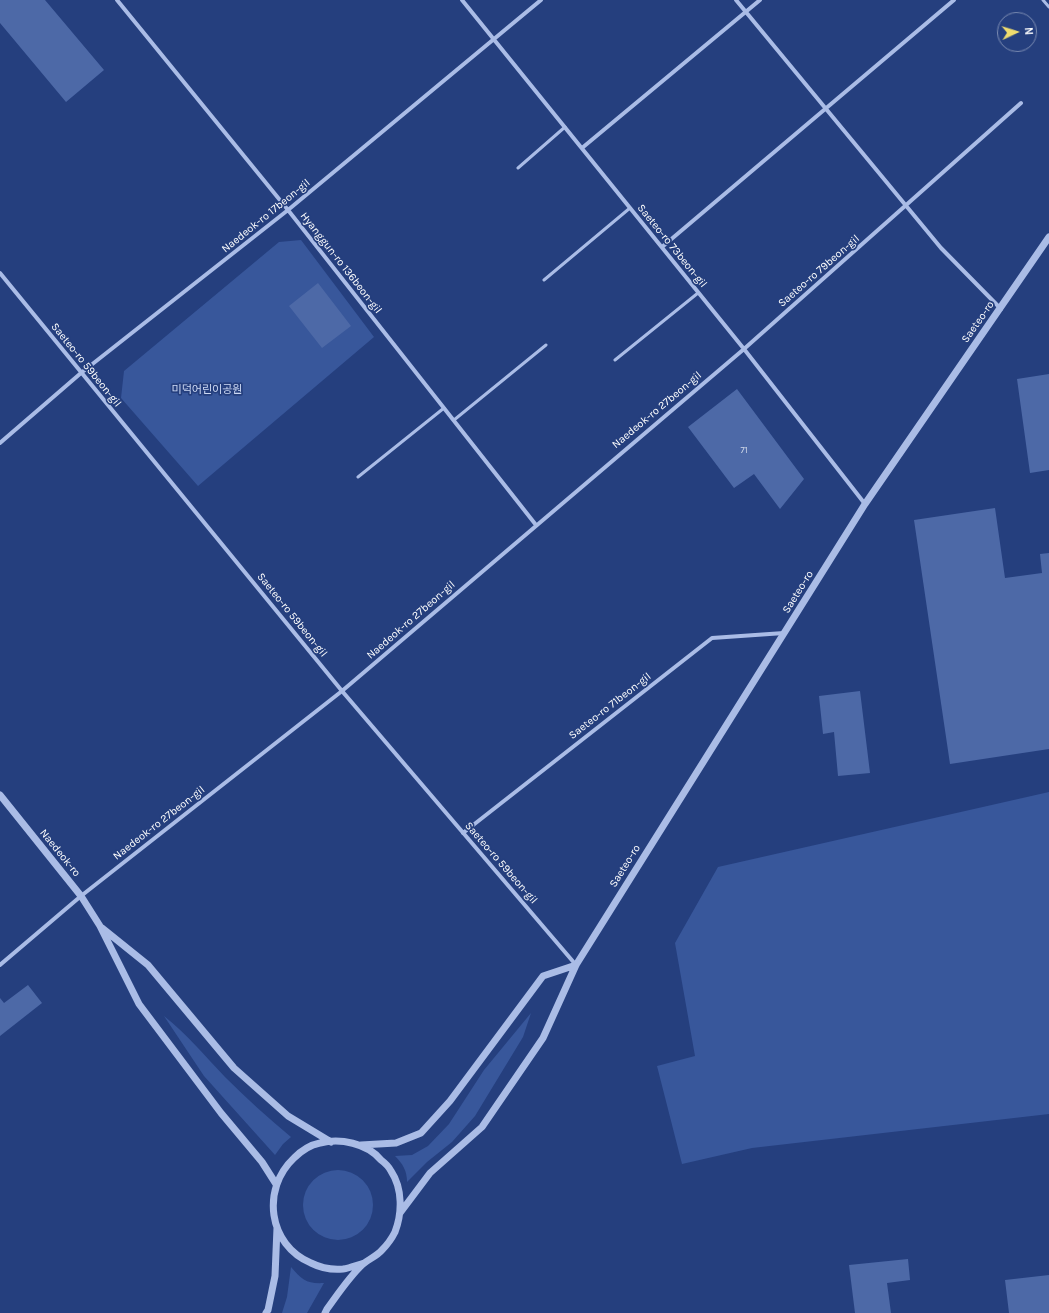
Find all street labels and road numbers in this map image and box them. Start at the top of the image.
street label: Naedeok-ro 17beon-gil [219,176,313,256]
street label: Saeteo-ro 73beon-gil [634,202,710,290]
street label: Hyanggun-ro 136beon-gil [297,210,385,316]
street label: Saeteo-ro 79beon-gil [776,232,862,310]
street label: Saeteo-ro [959,299,997,345]
street label: Saeteo-ro 59beon-gil [48,320,124,410]
street label: Naedeok-ro 27beon-gil [610,369,704,451]
street label: Saeteo-ro [780,568,816,616]
street label: Saeteo-ro 59beon-gil [254,570,330,660]
street label: Naedeok-ro 27beon-gil [364,578,458,662]
street label: Saeteo-ro 71beon-gil [566,670,654,742]
street label: Naedeok-ro 27beon-gil [110,783,208,863]
street label: Saeteo-ro 59beon-gil [462,819,540,907]
street label: Naedeok-ro [37,827,83,879]
street label: Saeteo-ro [607,842,643,890]

